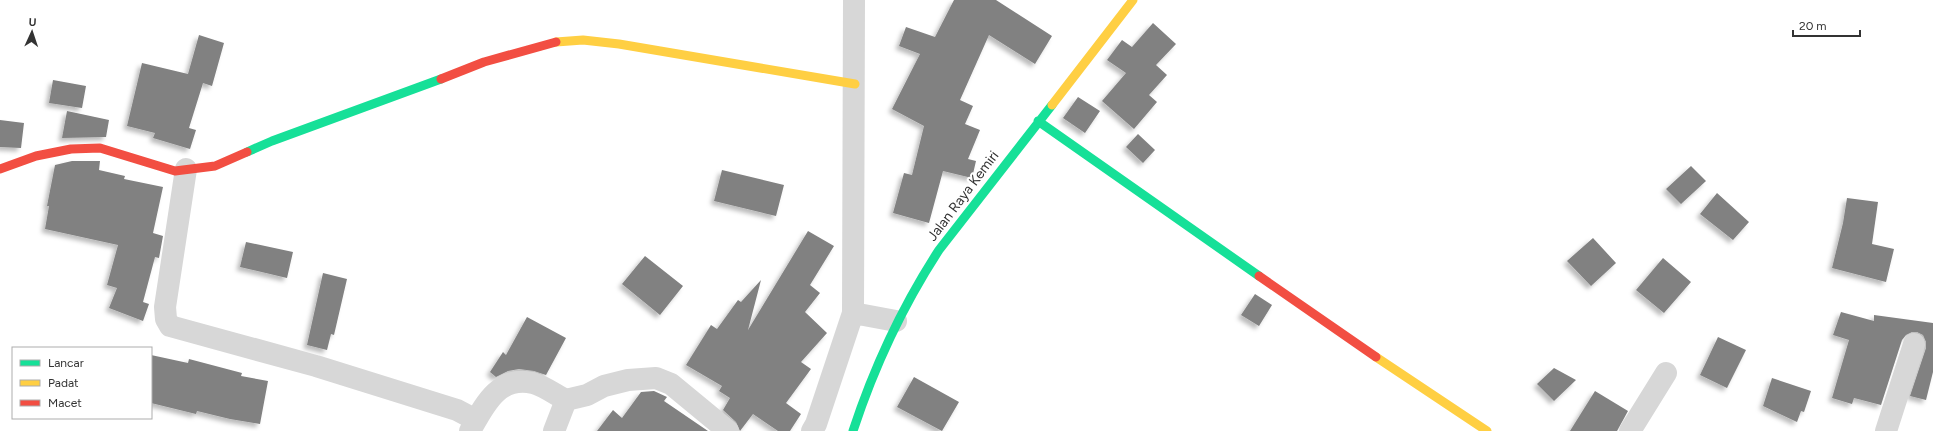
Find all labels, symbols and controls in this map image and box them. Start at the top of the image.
north arrow [12,12,52,52]
scale bar [1793,12,1860,38]
text: U [28,16,37,29]
text: 20 m [1799,19,1827,33]
street label: Jalan Raya Kemiri [924,147,1002,245]
legend [12,347,152,419]
text: Lancar [48,356,84,370]
text: Padat [48,376,79,390]
text: Macet [48,396,82,410]

